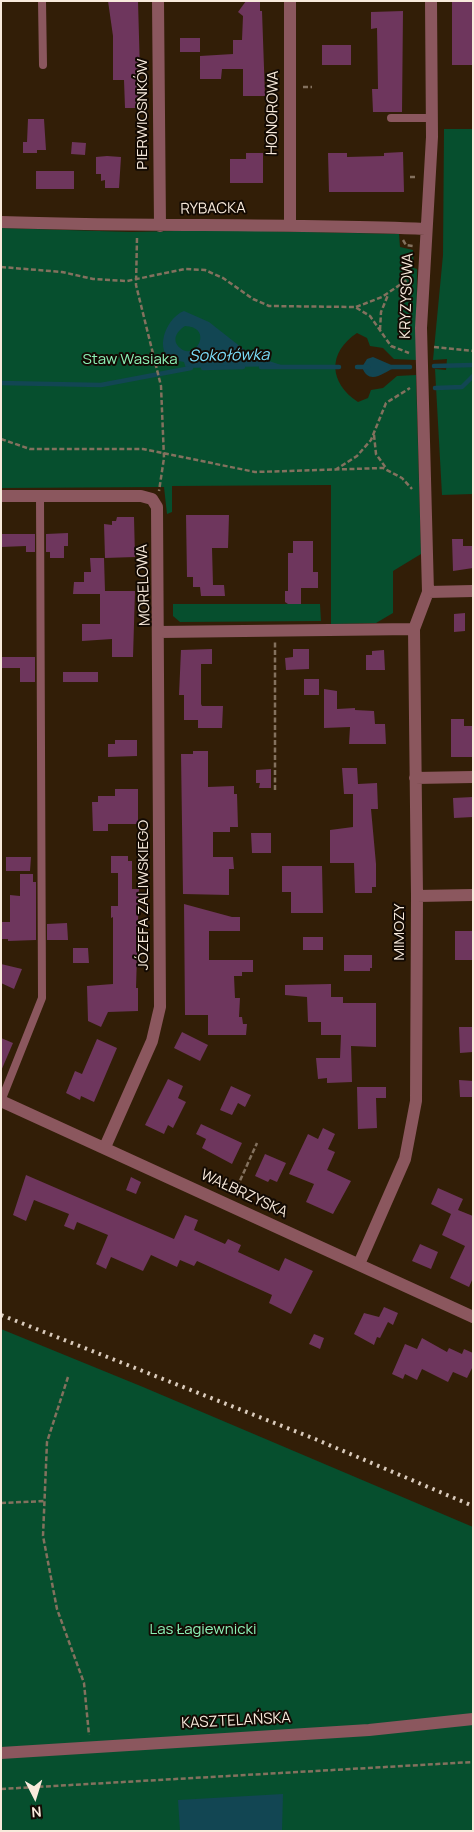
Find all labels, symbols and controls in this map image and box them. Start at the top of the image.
street label: PIERWIOSNKÓW [134,58,152,170]
street label: HONOROWA [263,71,283,155]
street label: RYBACKA [180,199,246,219]
street label: KRYZYSOWA [397,253,417,339]
water label: Sokołówka [189,346,269,366]
park label: Staw Wasiaka [83,351,177,369]
street label: MORELOWA [134,544,154,626]
street label: JÓZEFA ZALIWSKIEGO [135,820,153,970]
street label: MIMOZY [391,903,409,961]
street label: WAŁBRZYSKA [198,1166,290,1222]
park label: Las Łagiewnicki [150,1621,256,1639]
street label: KASZTELAŃSKA [181,1709,291,1733]
north arrow [10,1772,60,1822]
text: N [31,1803,42,1822]

